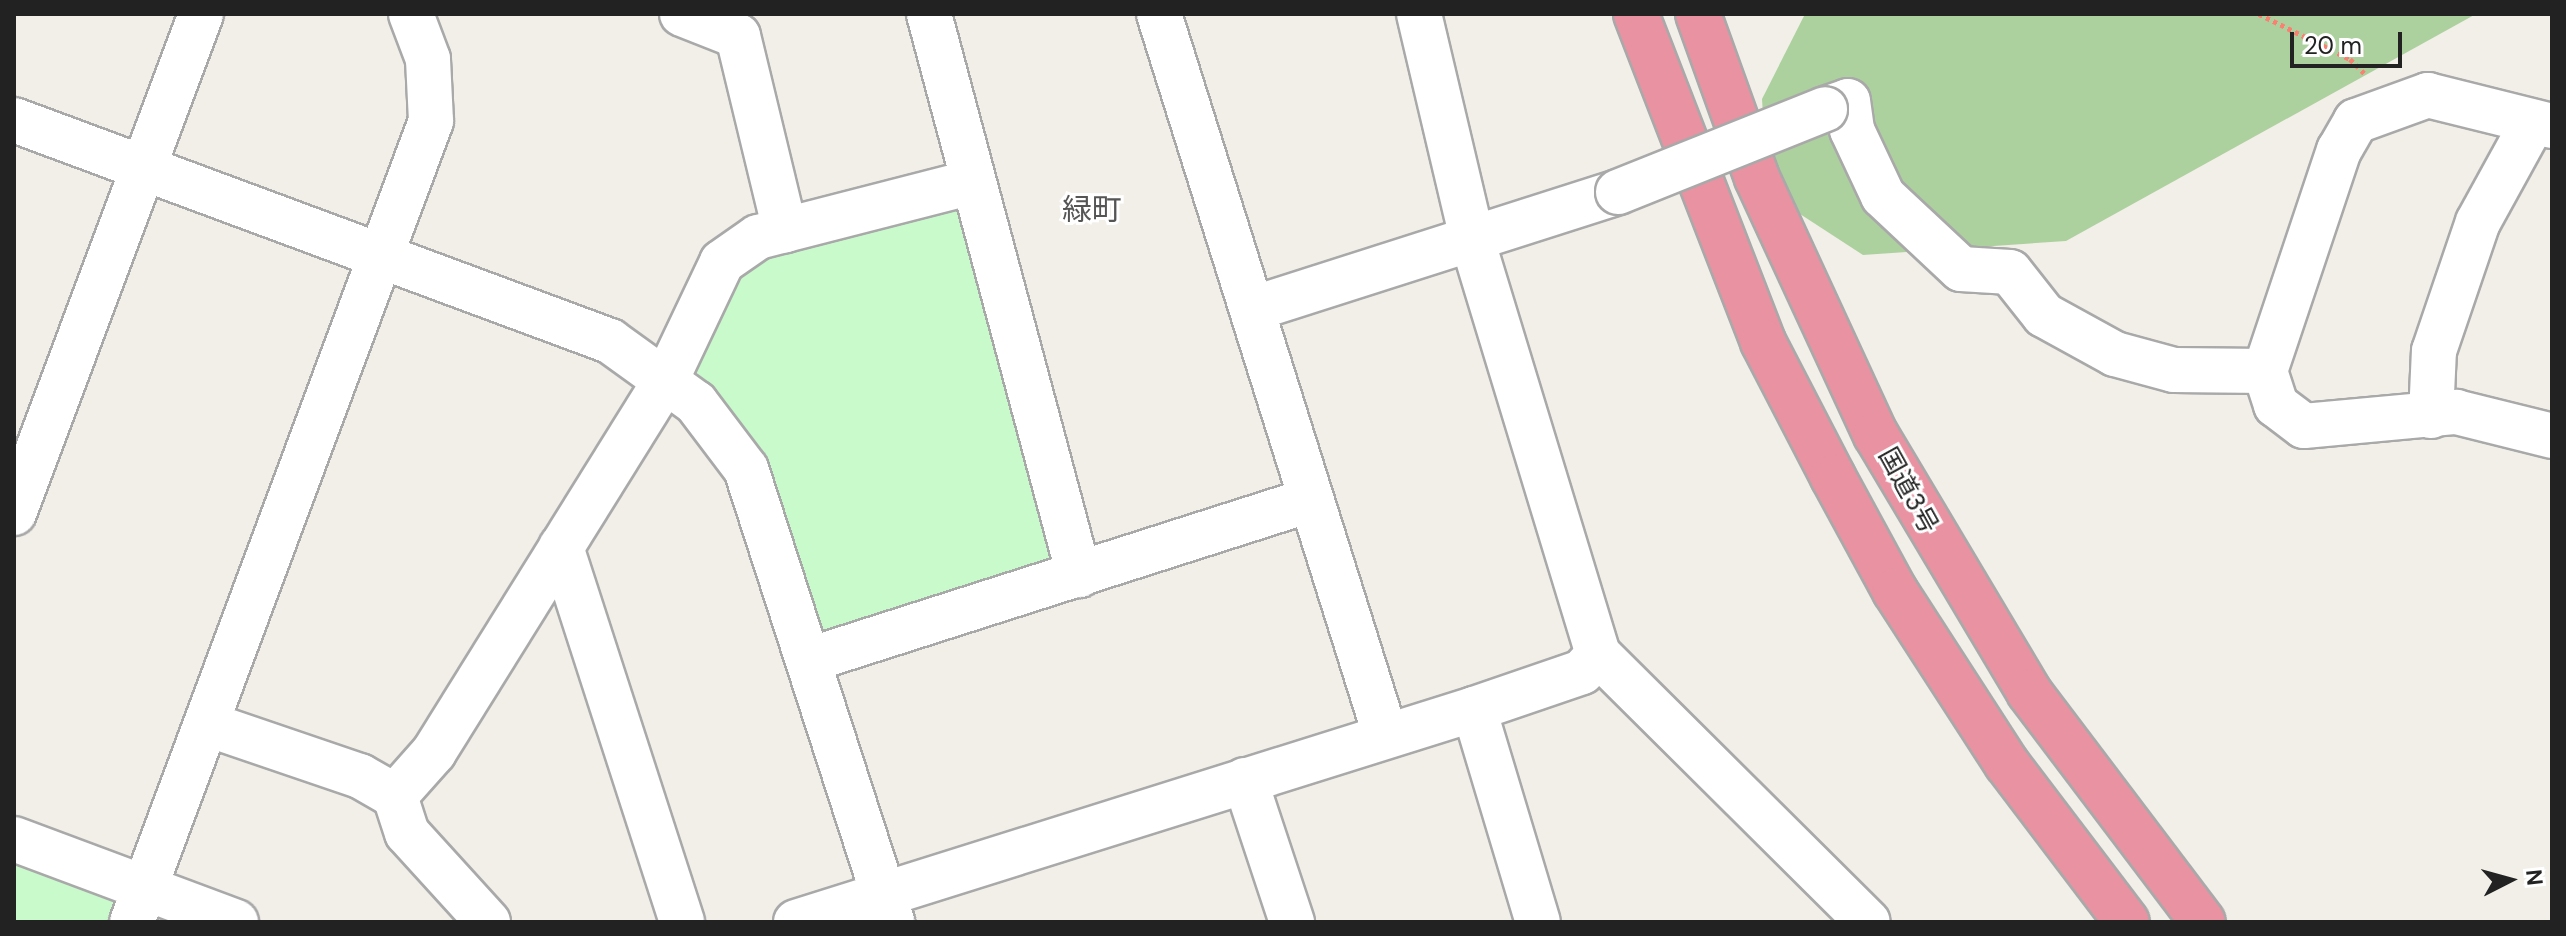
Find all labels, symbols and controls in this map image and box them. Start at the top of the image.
scale bar [2294,16,2406,66]
text: 20 m [2304,30,2362,61]
district label: 緑町 [1062,192,1122,228]
street label: 国道3号 [1872,443,1944,539]
north arrow [2470,840,2550,920]
text: N [2519,868,2550,887]

